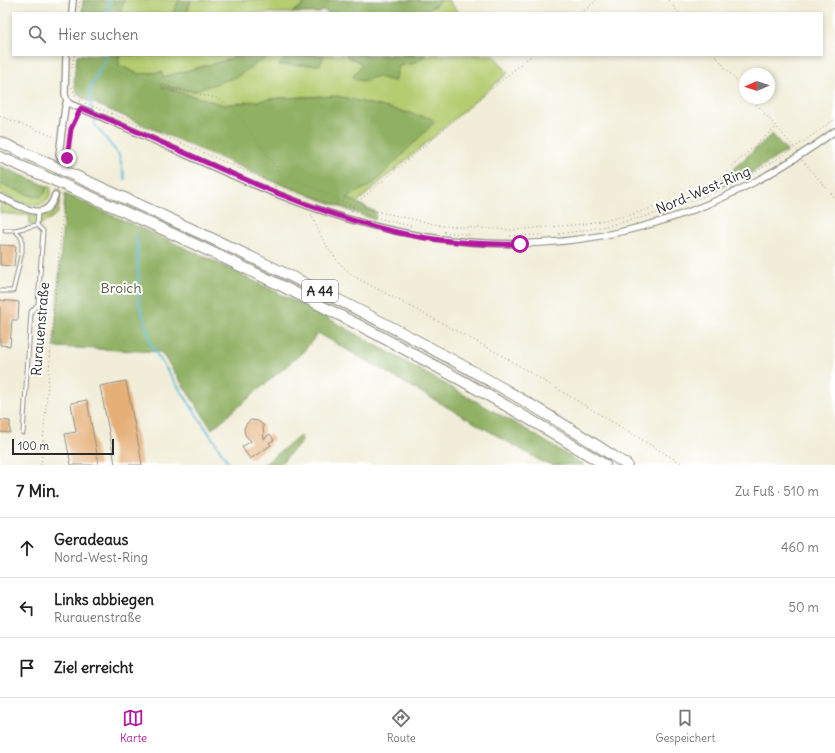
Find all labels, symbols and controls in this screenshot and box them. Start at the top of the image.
search box [12,12,823,56]
icon: search [26,23,48,45]
text: Hier suchen [58,25,138,44]
north arrow [739,68,775,104]
route end [58,149,76,167]
street label: Nord-West-Ring [653,162,753,218]
route start [511,235,529,253]
park label: Broich [101,279,141,297]
road number: A 44 [302,280,338,302]
street label: Rurauenstraße [27,281,53,377]
scale bar [12,437,114,456]
text: 100 m [18,439,49,453]
text: 7 Min. [16,480,59,502]
text: Zu Fuß · 510 m [735,483,819,500]
text: Geradeaus [54,530,128,549]
icon: ahead [16,537,38,559]
text: 460 m [781,539,819,556]
text: Nord-West-Ring [54,549,148,566]
text: Links abbiegen [54,590,154,609]
icon: left [16,597,38,619]
text: 50 m [788,599,819,616]
text: Rurauenstraße [54,609,141,626]
icon: arrive [16,657,38,679]
text: Ziel erreicht [54,658,133,677]
tab: Karte [120,707,147,745]
tab: Route [387,707,416,745]
tab: Gespeichert [656,707,715,745]

